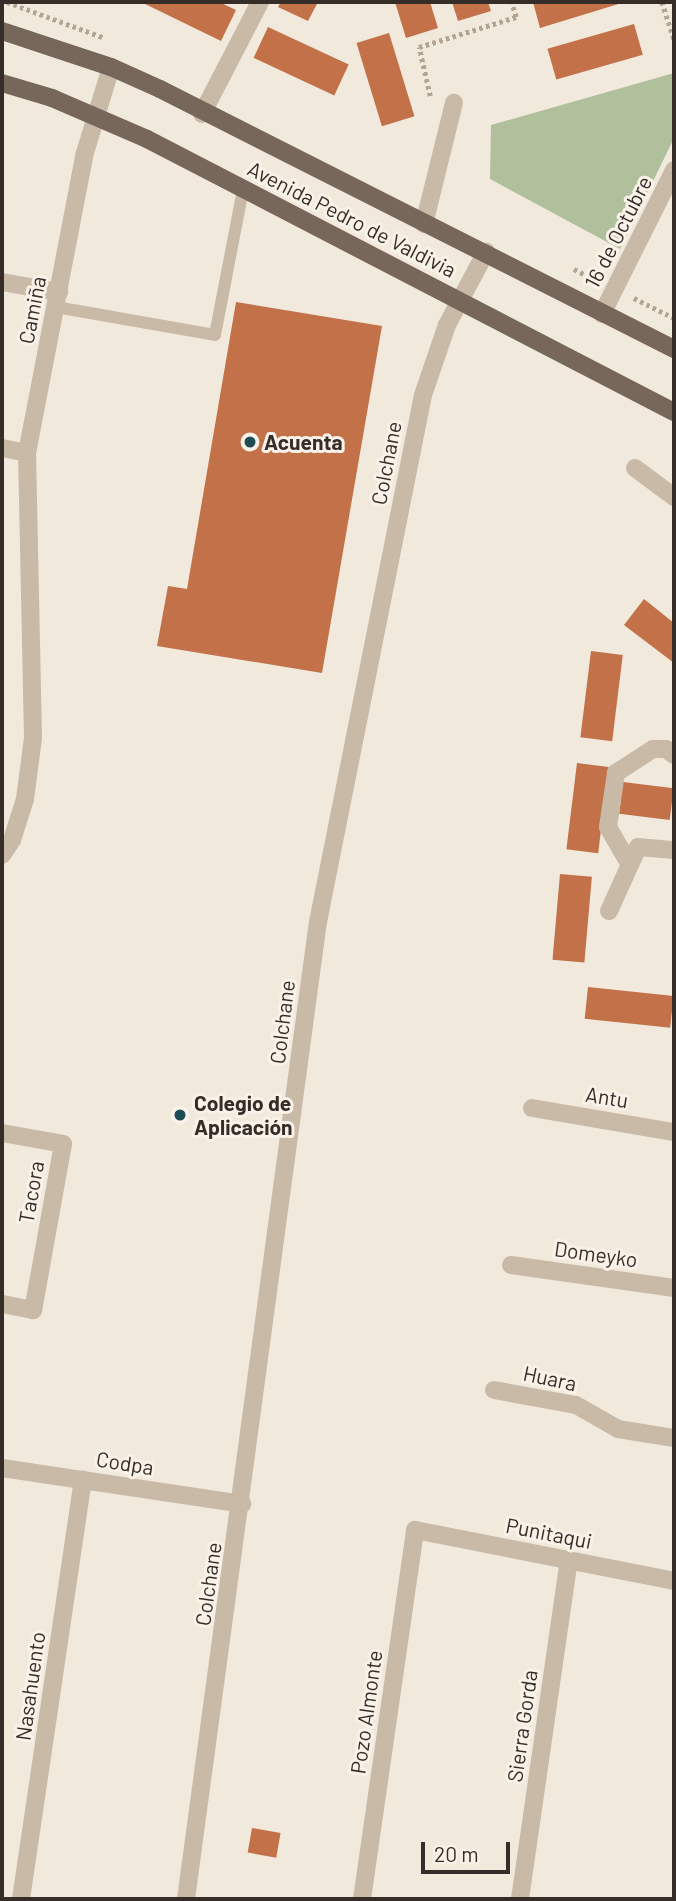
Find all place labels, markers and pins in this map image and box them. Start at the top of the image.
place label: Acuenta [264,429,342,455]
marker: Acuenta [242,434,258,450]
place label: Colegio de Aplicación [194,1090,293,1140]
marker: Colegio de Aplicación [172,1107,188,1123]

